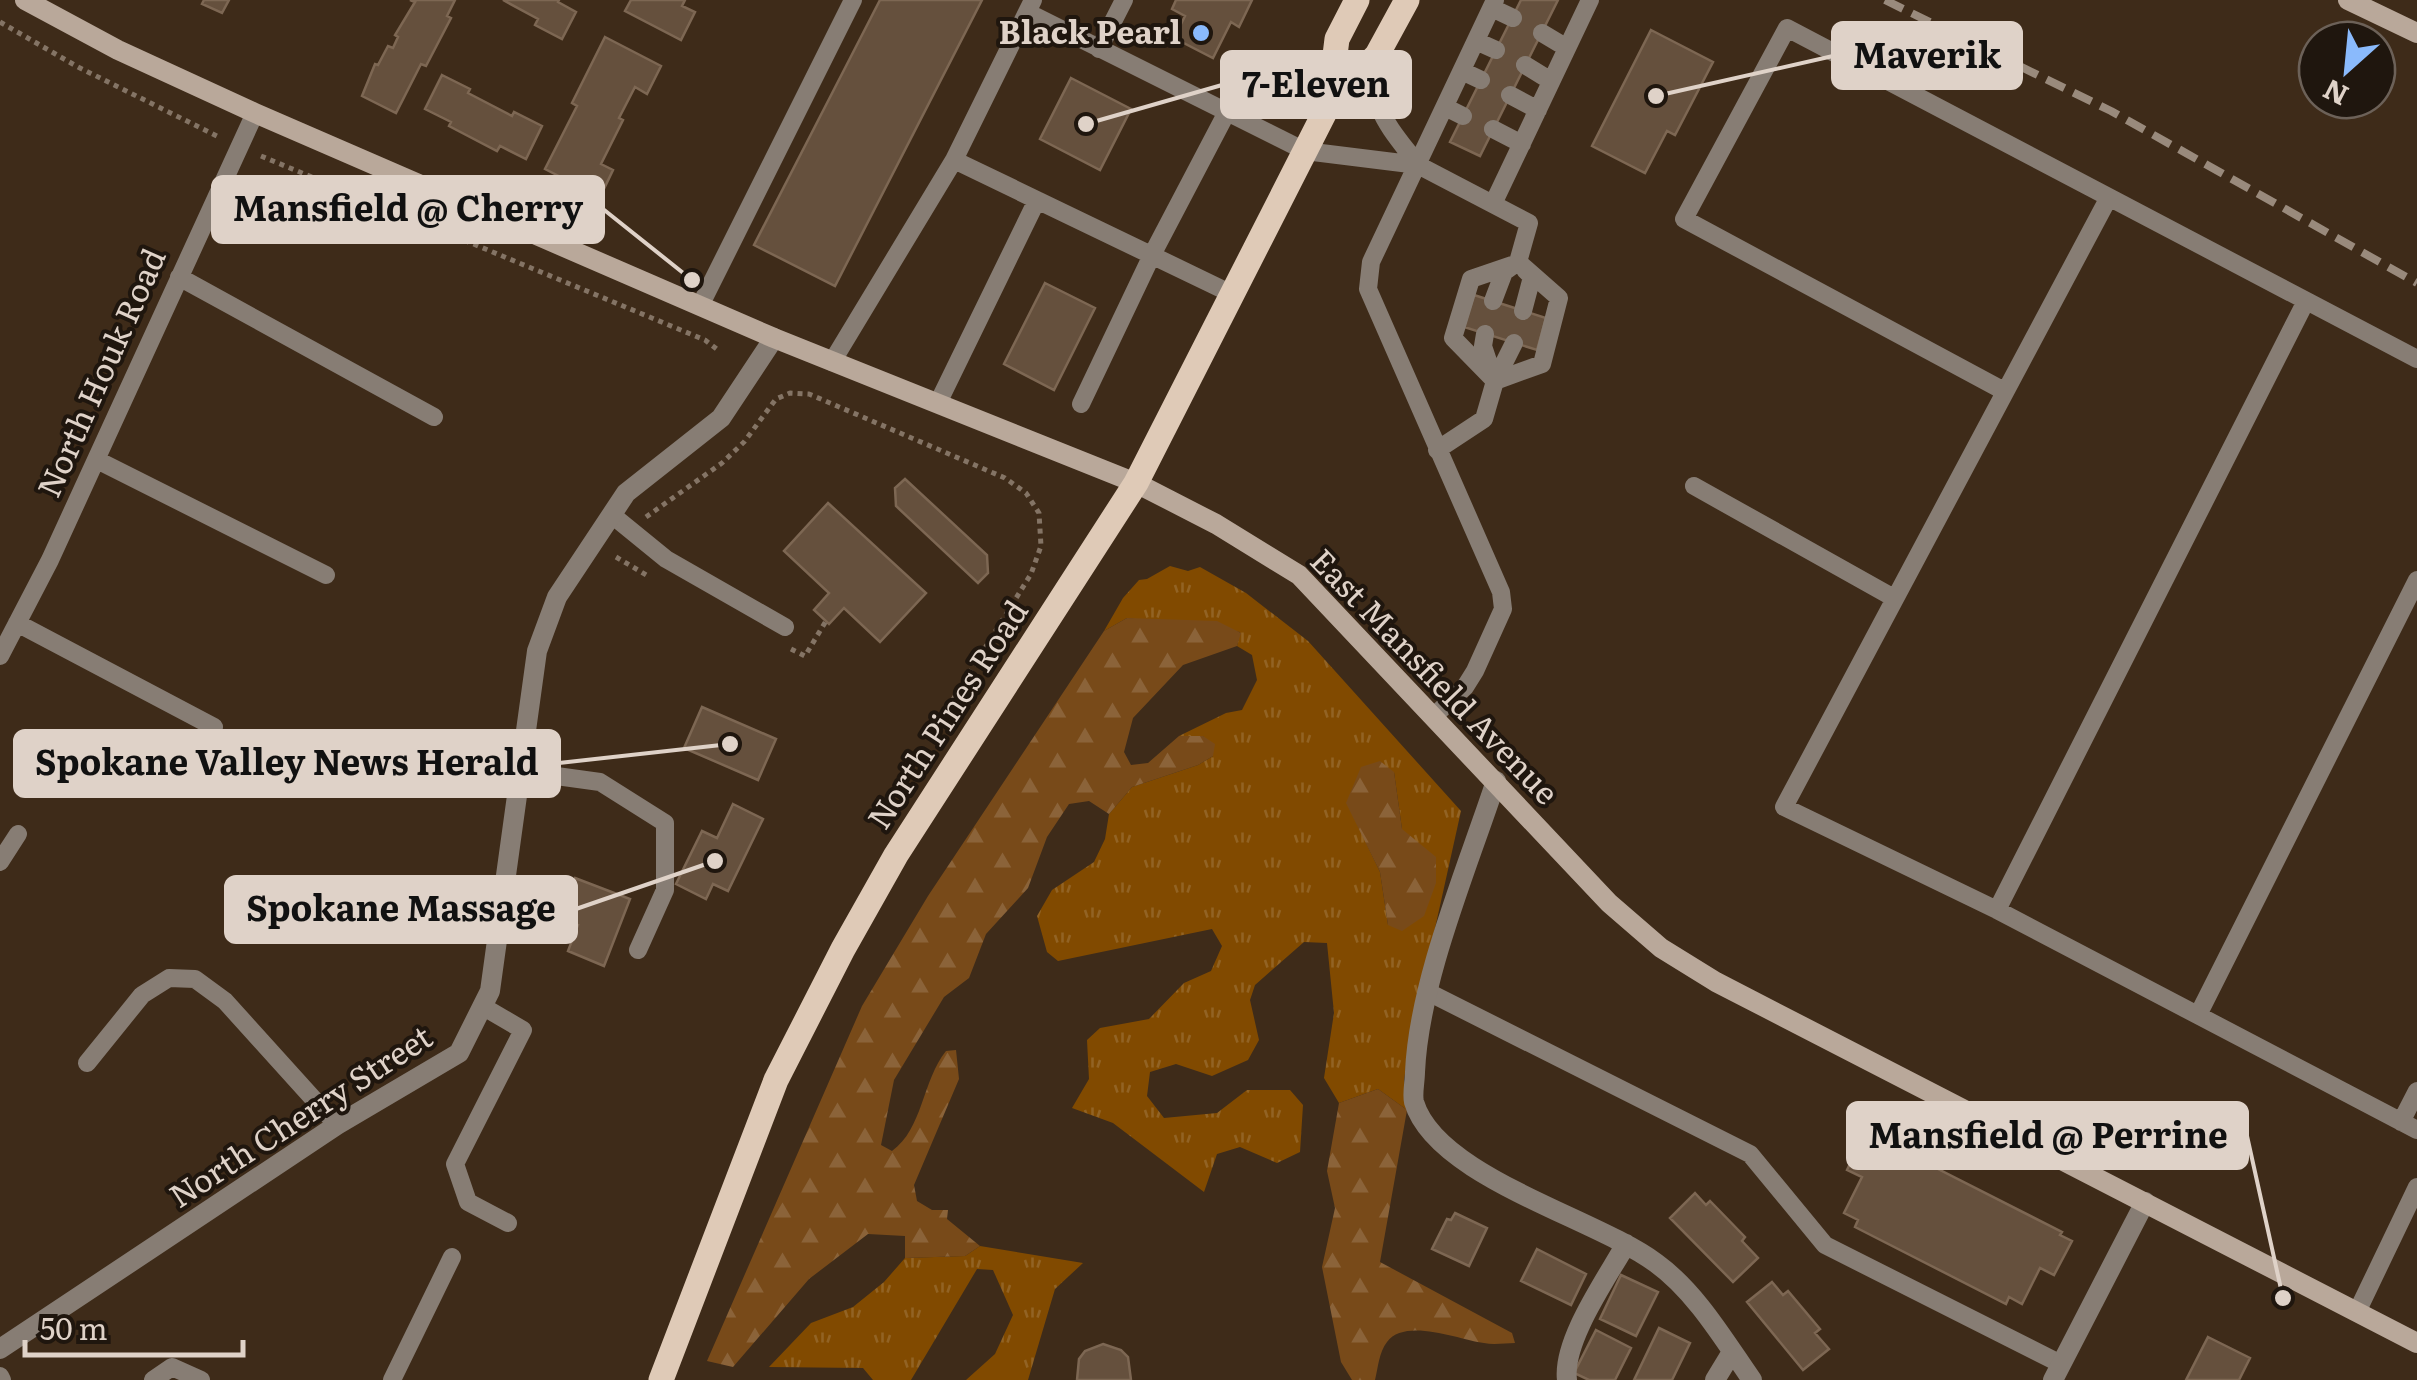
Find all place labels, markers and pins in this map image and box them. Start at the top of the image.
place label: Black Pearl [999,6,1181,54]
marker: Black Pearl [1190,22,1212,44]
callout: Maverik [1833,23,2021,88]
callout: 7-Eleven [1222,52,1410,117]
callout: Mansfield @ Cherry [213,177,603,242]
callout: Spokane Valley News Herald [15,731,559,796]
callout: Spokane Massage [226,877,576,942]
callout: Mansfield @ Perrine [1848,1103,2247,1168]

